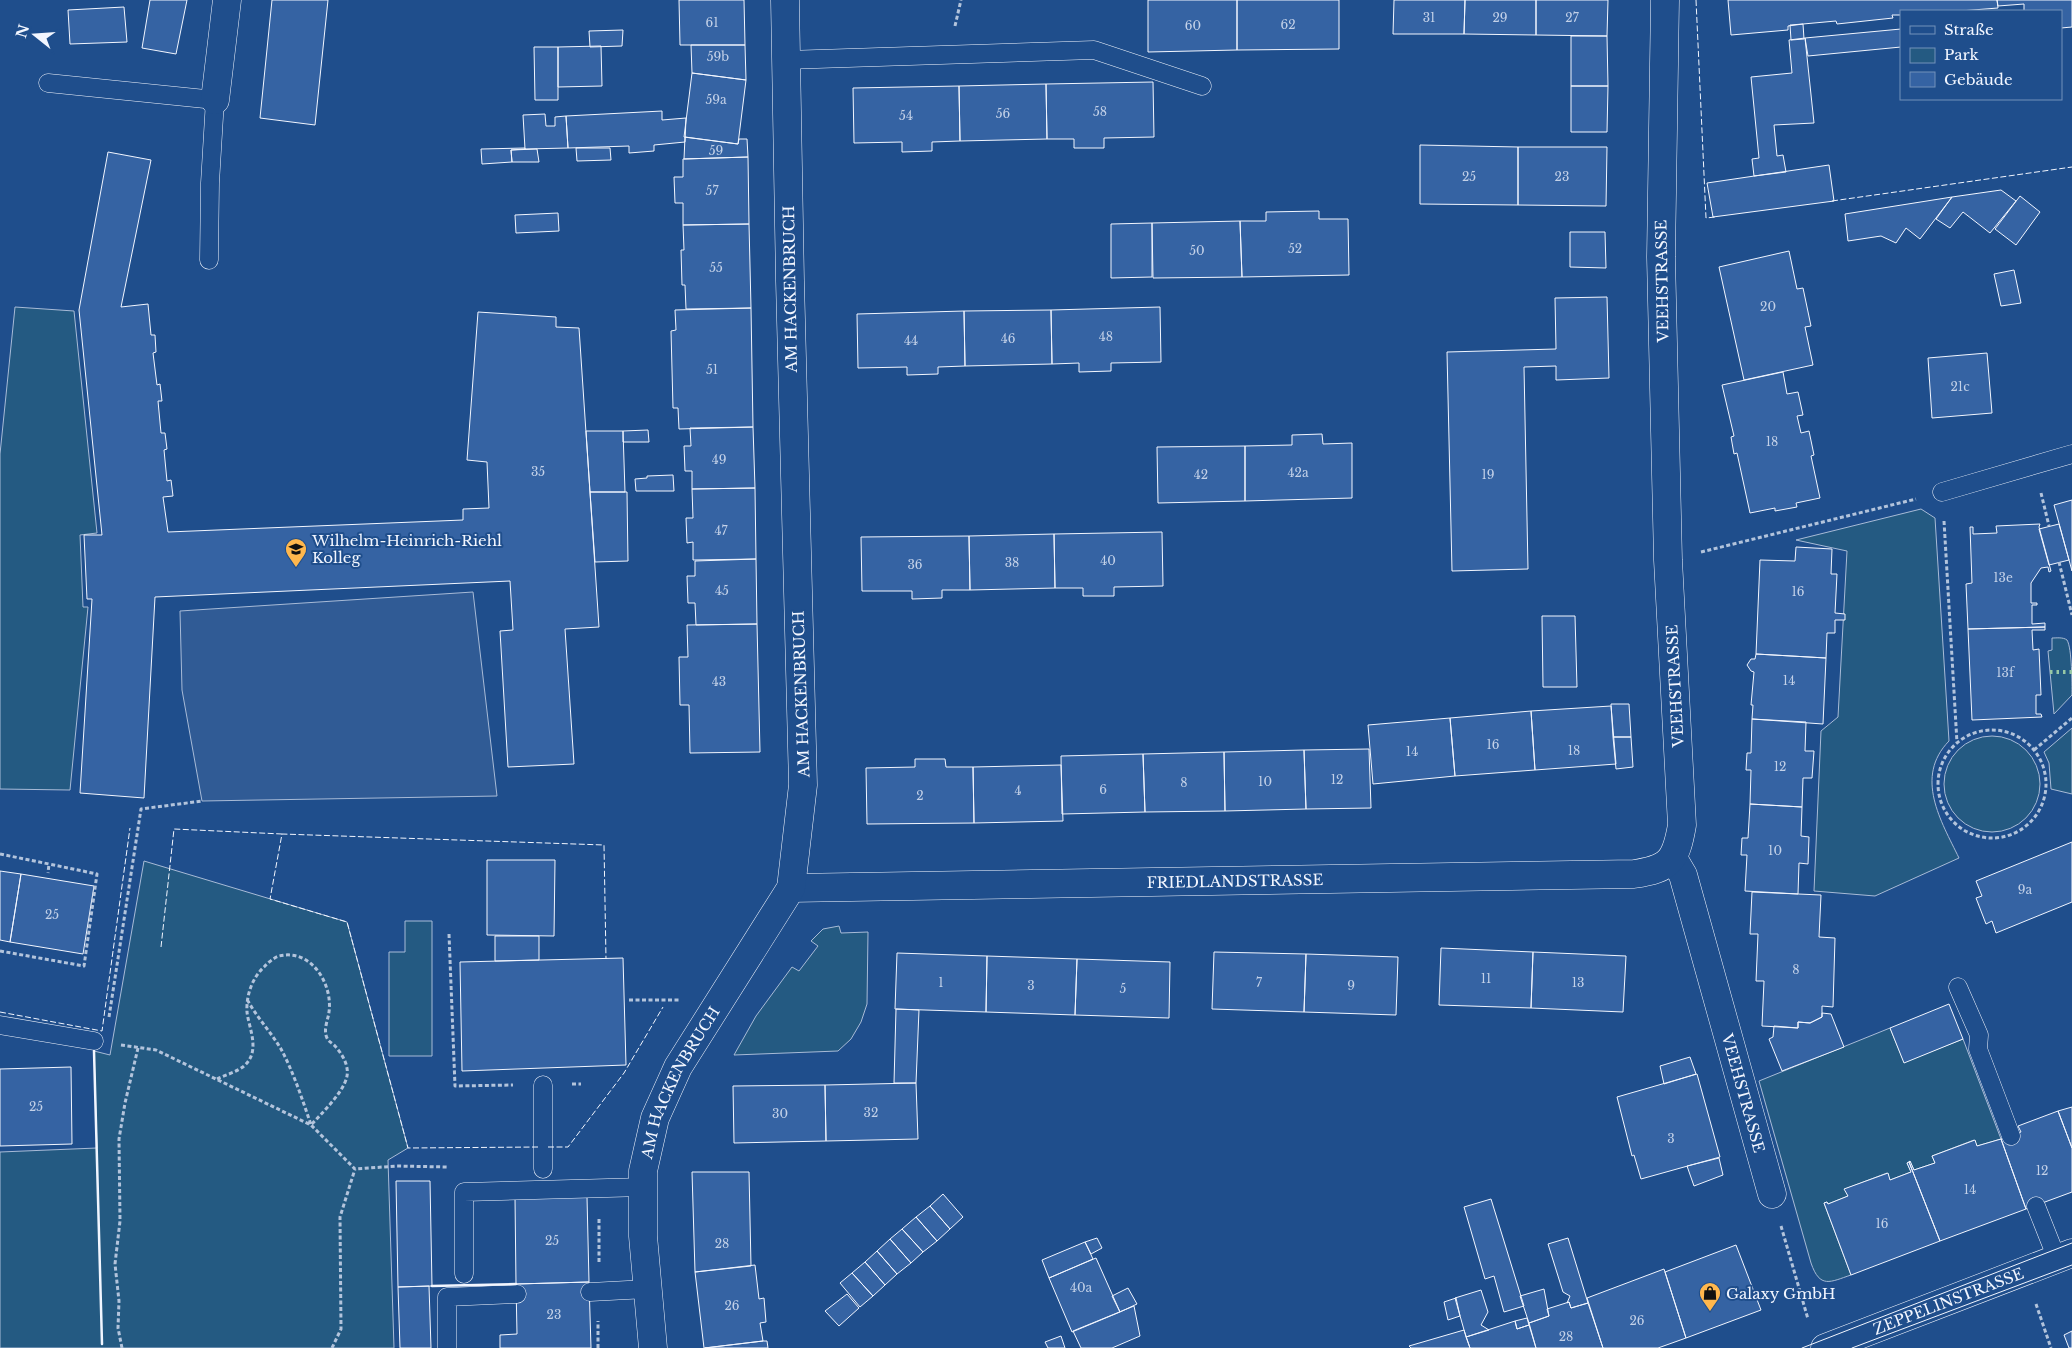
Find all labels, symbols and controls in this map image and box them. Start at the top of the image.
north arrow [10,10,60,60]
house number: 31 [1423,10,1435,25]
house number: 29 [1492,10,1508,25]
house number: 27 [1565,10,1580,25]
legend [1900,10,2062,100]
house number: 61 [705,15,719,30]
house number: 62 [1280,17,1296,32]
house number: 60 [1185,18,1201,33]
text: Straße [1944,20,1994,39]
text: N [12,22,33,40]
text: Park [1944,45,1980,64]
house number: 59b [707,49,729,64]
text: Gebäude [1944,70,2013,89]
house number: 59a [705,92,727,107]
house number: 58 [1093,104,1107,119]
house number: 56 [996,106,1011,121]
house number: 54 [899,108,913,123]
house number: 59 [709,143,723,158]
house number: 25 [1462,169,1476,184]
house number: 23 [1555,169,1569,184]
house number: 57 [706,183,719,198]
street label: AM HACKENBRUCH [779,205,801,374]
street label: VEEHSTRASSE [1651,219,1673,343]
house number: 52 [1288,241,1302,256]
house number: 50 [1189,243,1205,258]
house number: 55 [709,260,723,275]
house number: 20 [1760,299,1776,314]
house number: 48 [1099,329,1113,344]
house number: 46 [1001,331,1016,346]
house number: 44 [904,333,918,348]
house number: 51 [706,362,718,377]
house number: 21c [1950,379,1970,394]
house number: 18 [1766,434,1778,449]
house number: 49 [712,452,726,467]
house number: 35 [531,464,545,479]
house number: 42a [1287,465,1309,480]
house number: 42 [1194,467,1208,482]
house number: 19 [1481,467,1495,482]
house number: 47 [714,523,728,538]
place label: Wilhelm-Heinrich-Riehl Kolleg [311,531,502,567]
school or university icon: Wilhelm-Heinrich-Riehl Kolleg [284,537,308,568]
house number: 40 [1100,553,1116,568]
house number: 38 [1005,555,1019,570]
house number: 36 [907,557,923,572]
house number: 13e [1993,570,2013,585]
house number: 45 [715,583,729,598]
house number: 16 [1791,584,1805,599]
street label: AM HACKENBRUCH [789,610,813,779]
street label: VEEHSTRASSE [1662,624,1688,749]
house number: 13f [1996,665,2016,680]
house number: 14 [1783,673,1795,688]
house number: 43 [712,674,726,689]
house number: 16 [1486,737,1500,752]
house number: 18 [1568,743,1580,758]
house number: 14 [1406,744,1418,759]
house number: 12 [1774,759,1786,774]
house number: 12 [1331,772,1343,787]
house number: 10 [1258,774,1272,789]
house number: 8 [1180,775,1188,790]
house number: 6 [1099,782,1107,797]
house number: 4 [1014,783,1022,798]
house number: 2 [916,788,924,803]
house number: 10 [1768,843,1782,858]
street label: FRIEDLANDSTRASSE [1146,870,1324,892]
house number: 9a [2018,882,2033,897]
house number: 25 [45,907,59,922]
house number: 8 [1792,962,1800,977]
house number: 11 [1481,971,1491,986]
house number: 1 [938,975,944,990]
house number: 7 [1256,975,1263,990]
house number: 13 [1572,975,1584,990]
house number: 3 [1027,978,1035,993]
house number: 9 [1347,978,1355,993]
house number: 5 [1120,981,1127,996]
street label: AM HACKENBRUCH [636,1003,723,1161]
street label: VEEHSTRASSE [1718,1030,1769,1155]
house number: 25 [29,1099,43,1114]
house number: 32 [864,1105,878,1120]
house number: 30 [772,1106,788,1121]
house number: 3 [1667,1131,1675,1146]
house number: 12 [2036,1163,2048,1178]
house number: 14 [1964,1182,1976,1197]
house number: 16 [1875,1216,1889,1231]
house number: 25 [545,1233,559,1248]
house number: 28 [715,1236,729,1251]
street label: ZEPPELINSTRASSE [1870,1263,2026,1338]
house number: 40a [1070,1280,1092,1295]
shop icon: Galaxy GmbH [1698,1281,1722,1312]
place label: Galaxy GmbH [1726,1284,1836,1303]
house number: 26 [724,1298,740,1313]
house number: 23 [547,1307,561,1322]
house number: 26 [1629,1313,1645,1328]
house number: 28 [1559,1329,1573,1344]

